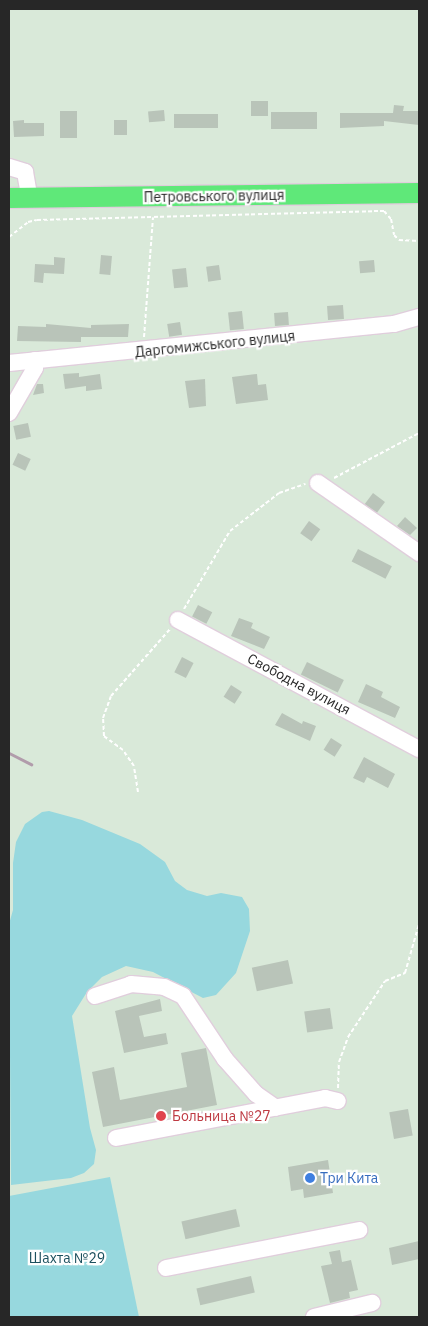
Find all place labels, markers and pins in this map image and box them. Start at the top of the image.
place label: Больница №27 [172,1108,271,1124]
marker: Больница №27 [154,1109,168,1123]
place label: Три Кита [320,1170,378,1186]
marker: Три Кита [304,1172,316,1184]

